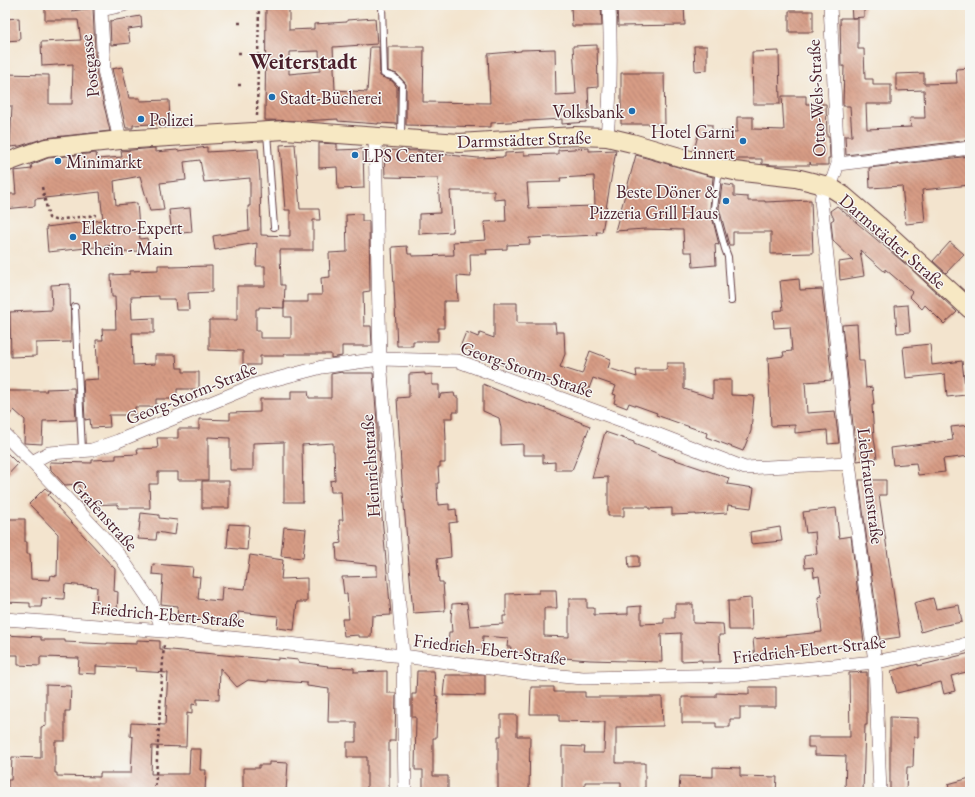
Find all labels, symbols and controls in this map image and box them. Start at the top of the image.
street label: Postgasse [74,33,104,99]
street label: Otto-Wels-Straße [801,39,831,157]
district label: Weiterstadt [249,47,358,76]
place label: Stadt-Bücherei [280,86,383,109]
marker: Stadt-Bücherei [267,92,277,102]
place label: Volksbank [552,100,625,123]
marker: Volksbank [627,106,637,116]
place label: Polizei [149,108,194,131]
marker: Polizei [136,114,146,124]
place label: Hotel Garni Linnert [651,120,736,164]
street label: Darmstädter Straße [457,125,591,153]
marker: Hotel Garni Linnert [738,136,748,146]
place label: LPS Center [363,144,443,167]
place label: Minimarkt [66,150,142,173]
marker: LPS Center [350,150,360,160]
marker: Minimarkt [53,156,63,166]
place label: Beste Döner & Pizzeria Grill Haus [589,180,718,224]
street label: Darmstädter Straße [835,188,951,294]
marker: Beste Döner & Pizzeria Grill Haus [721,196,731,206]
place label: Elektro-Expert Rhein - Main [81,216,183,260]
marker: Elektro-Expert Rhein - Main [68,232,78,242]
street label: Georg-Storm-Straße [458,336,596,402]
street label: Georg-Storm-Straße [122,356,260,430]
street label: Heinrichstraße [355,414,385,518]
street label: Liebfrauenstraße [852,427,890,545]
street label: Grafenstraße [67,474,143,556]
street label: Friedrich-Ebert-Straße [90,596,246,632]
street label: Friedrich-Ebert-Straße [412,628,568,670]
street label: Friedrich-Ebert-Straße [731,630,887,668]

